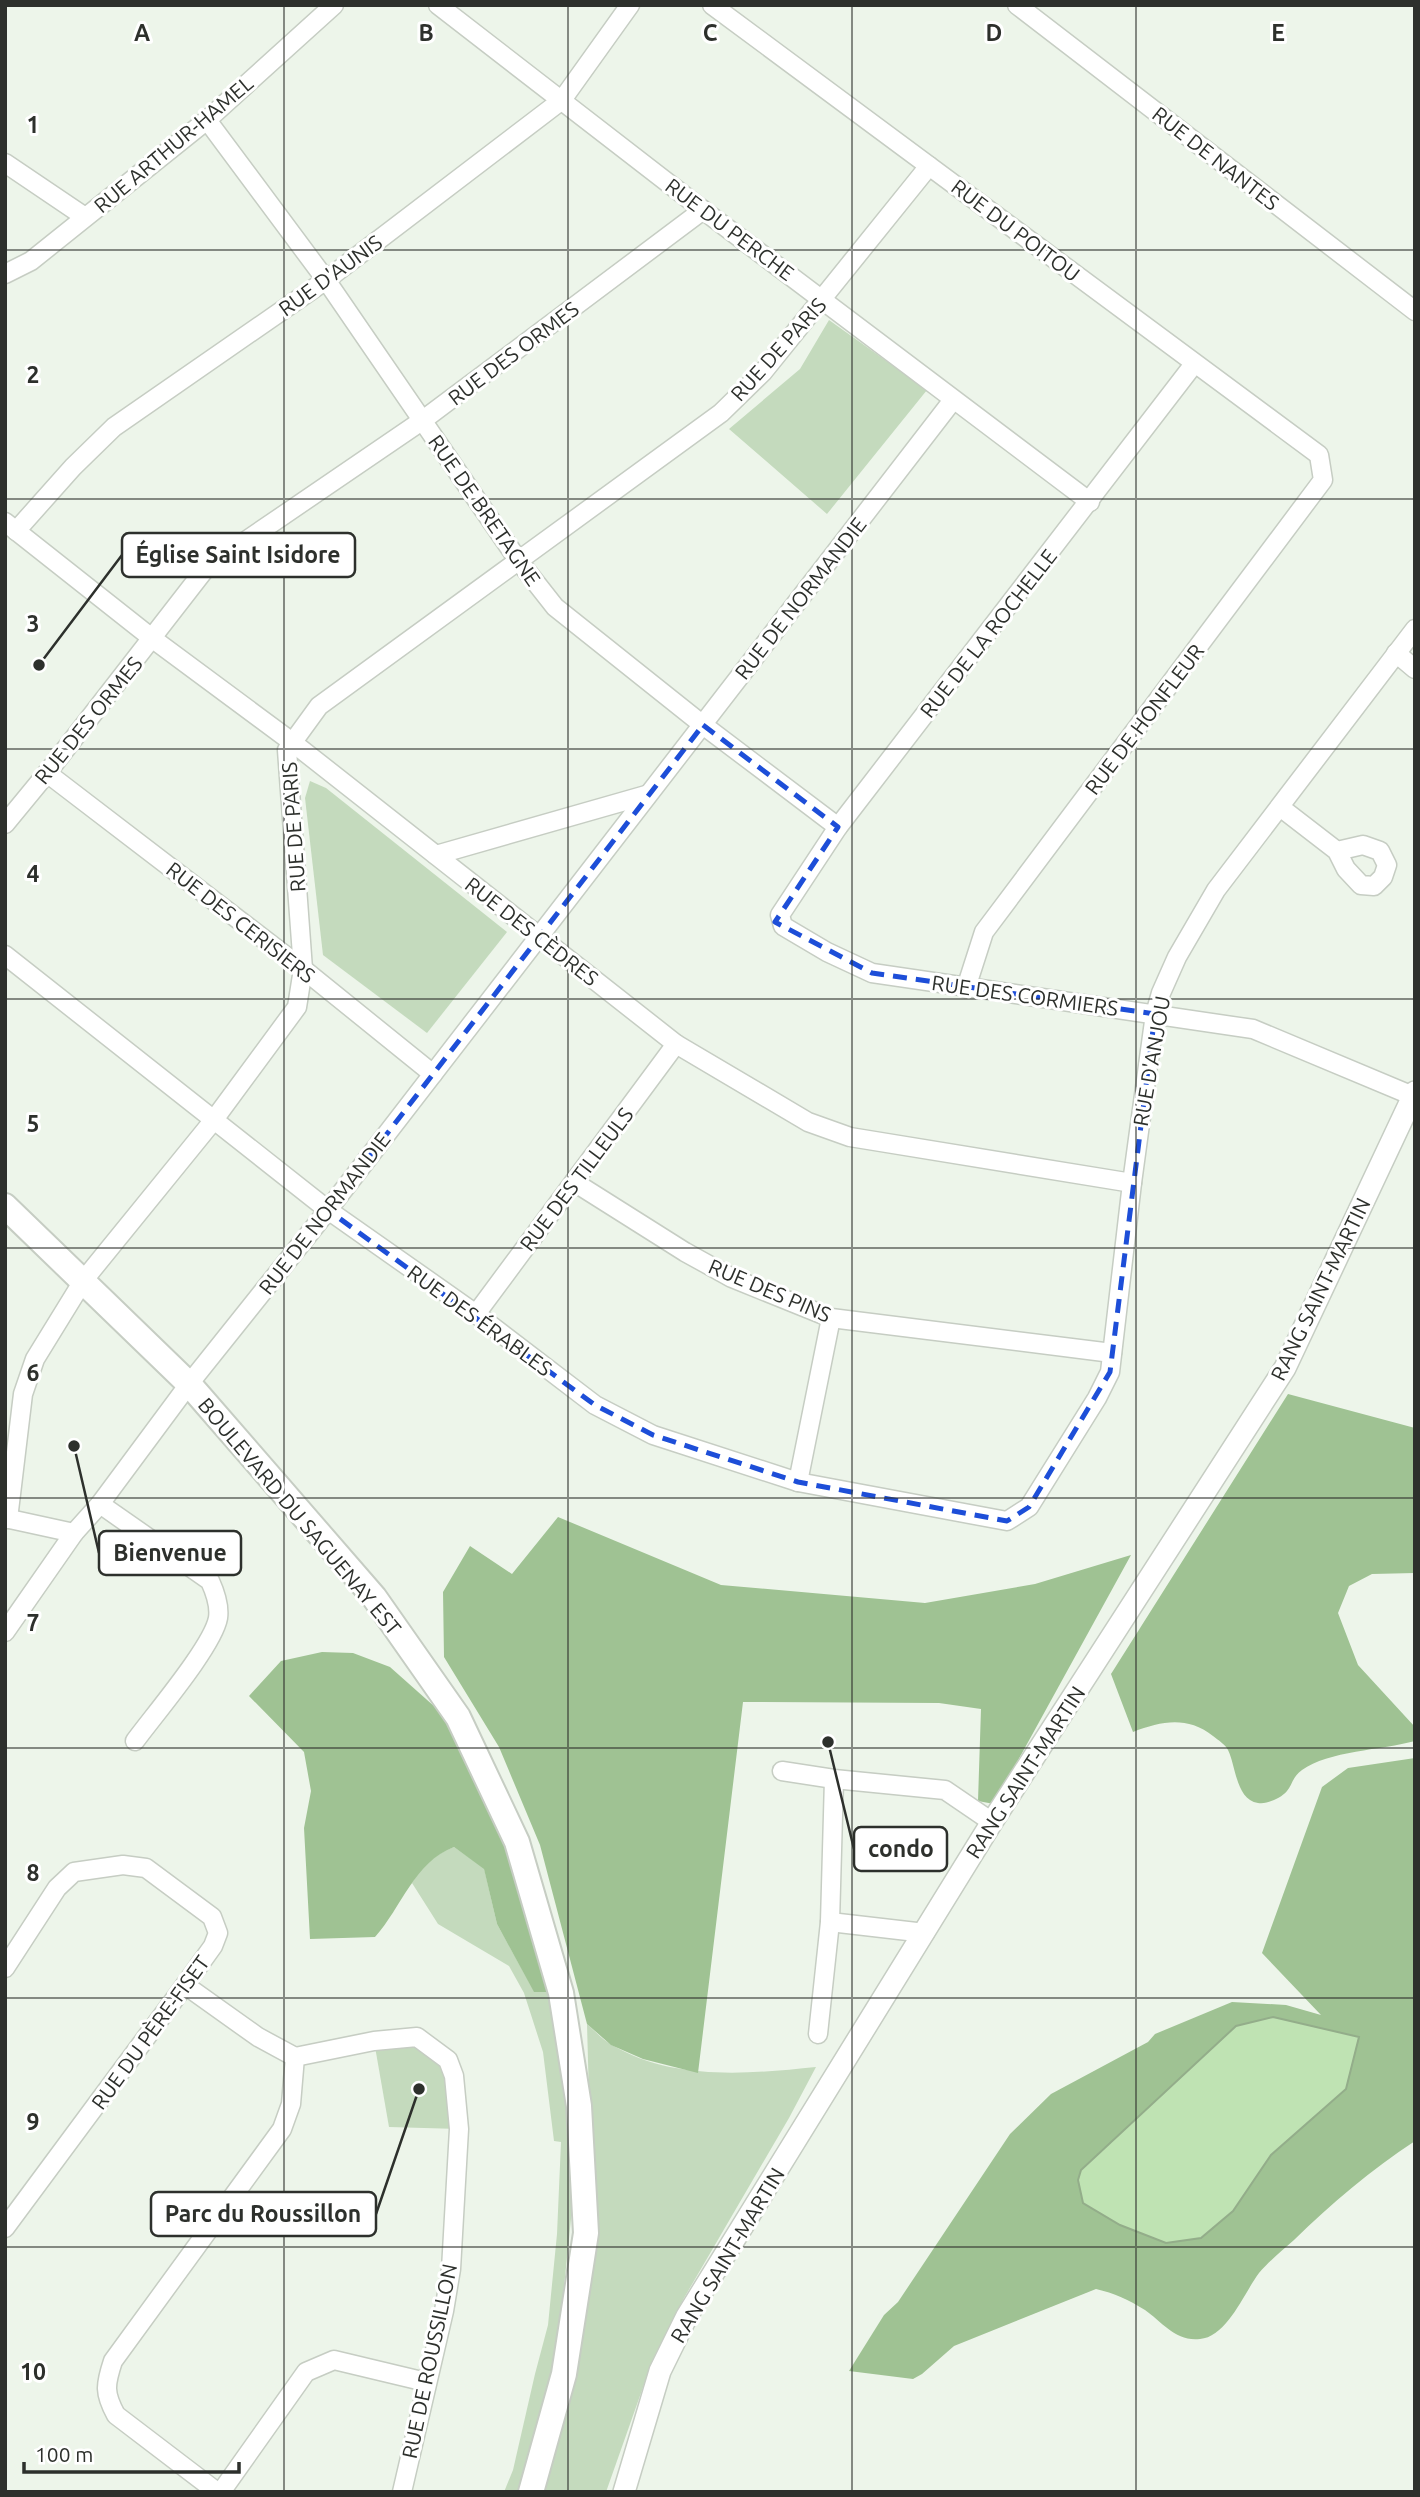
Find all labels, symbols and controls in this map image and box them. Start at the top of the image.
text: A [134,20,150,45]
text: B [418,20,434,45]
text: C [703,20,718,45]
text: D [986,20,1002,45]
text: E [1271,20,1285,45]
street label: RUE ARTHUR-HAMEL [89,70,257,217]
street label: RUE DE NANTES [1148,101,1284,215]
text: 1 [27,112,39,137]
street label: RUE DU PERCHE [661,173,799,285]
street label: RUE DU POITOU [947,174,1085,286]
street label: RUE D'AUNIS [274,230,386,320]
street label: RUE DE PARIS [726,293,830,405]
street label: RUE DES ORMES [443,296,583,410]
text: 2 [27,362,39,387]
street label: RUE DE BRETAGNE [424,430,546,590]
street label: RUE DE NORMANDIE [729,512,871,684]
callout: Église Saint Isidore [122,533,355,577]
text: Église Saint Isidore [135,539,341,567]
street label: RUE DE LA ROCHELLE [915,544,1061,722]
text: 3 [27,611,39,636]
street label: RUE DE HONFLEUR [1080,639,1208,799]
street label: RUE DES ORMES [29,651,147,789]
street label: RUE DE PARIS [276,761,310,893]
street label: RUE DES CERISIERS [162,857,320,987]
text: 4 [27,861,40,886]
street label: RUE DES CÈDRES [461,872,603,990]
street label: RUE DES CORMIERS [930,970,1120,1020]
street label: RUE D'ANJOU [1128,994,1174,1128]
street label: RUE DES TILLEULS [514,1103,638,1255]
text: 5 [27,1111,39,1136]
street label: RUE DE NORMANDIE [253,1127,395,1299]
street label: RANG SAINT-MARTIN [1265,1194,1375,1384]
street label: RUE DES PINS [705,1253,835,1327]
street label: RUE DES ÉRABLES [403,1260,557,1380]
text: 6 [27,1360,40,1385]
street label: BOULEVARD DU SAGUENAY EST [194,1393,406,1640]
callout: Bienvenue [99,1531,241,1575]
text: Bienvenue [113,1540,227,1565]
text: 7 [27,1610,39,1635]
street label: RANG SAINT-MARTIN [960,1682,1090,1862]
callout: condo [854,1827,947,1871]
text: condo [868,1836,934,1861]
text: 8 [27,1860,39,1885]
street label: RUE DU PÈRE-FISET [86,1950,214,2114]
text: 9 [27,2109,39,2134]
street label: RANG SAINT-MARTIN [665,2163,789,2347]
callout: Parc du Roussillon [151,2192,376,2236]
text: Parc du Roussillon [165,2201,361,2226]
street label: RUE DE ROUSSILLON [397,2261,461,2461]
text: 10 [20,2359,46,2384]
scale bar [24,2430,240,2474]
text: 100 m [35,2442,93,2466]

